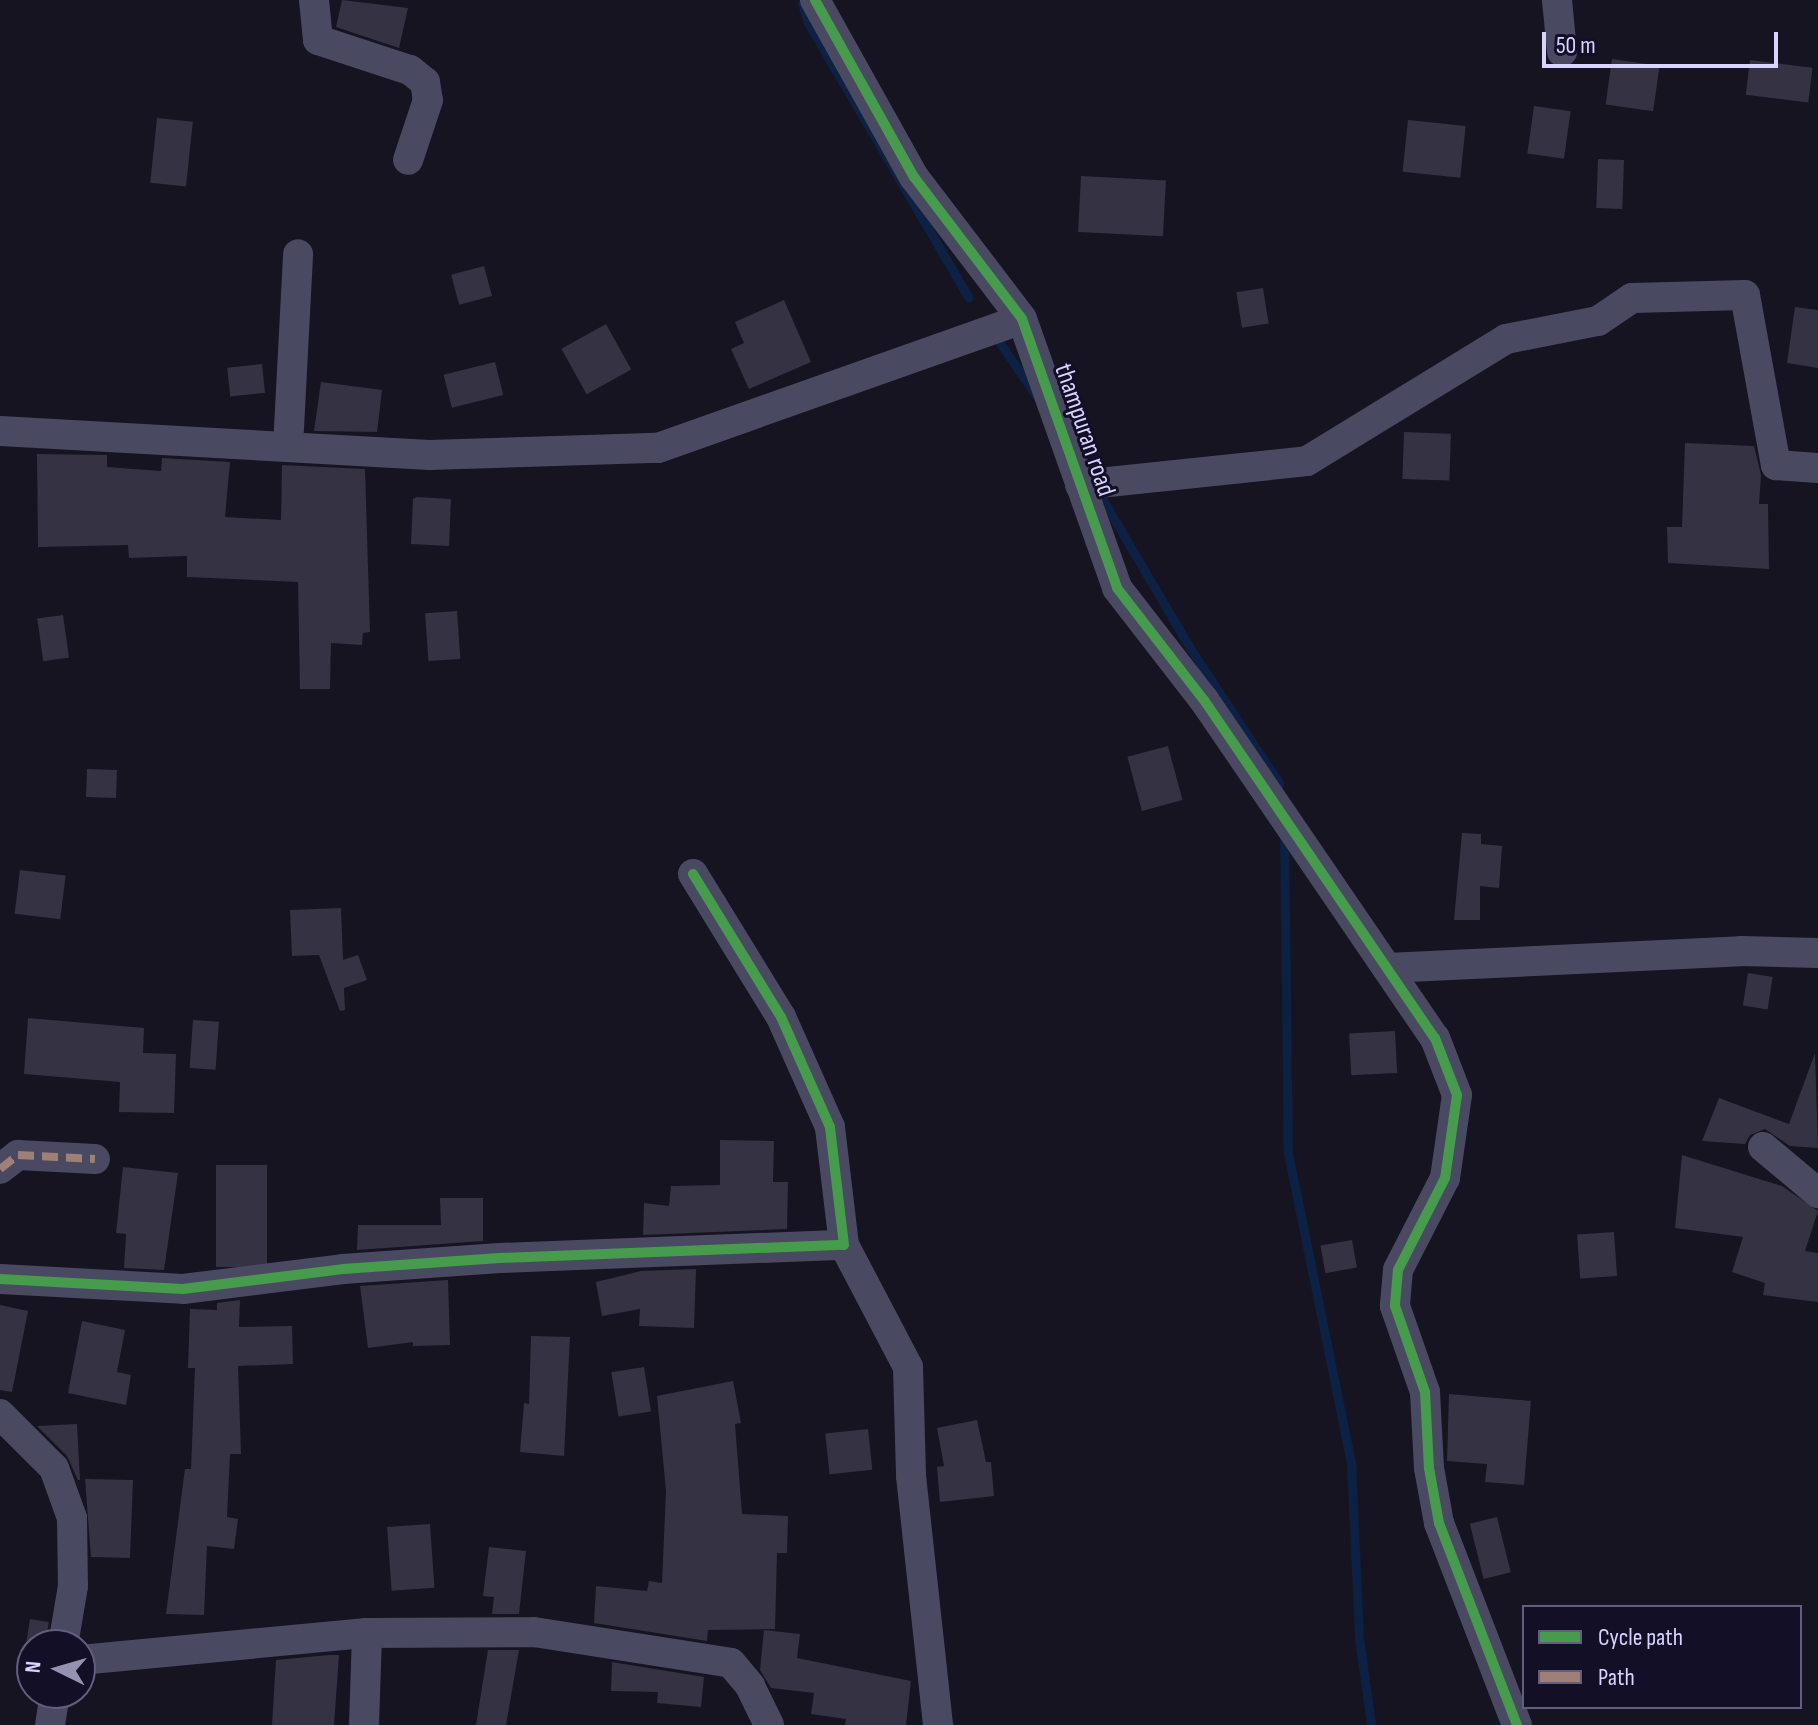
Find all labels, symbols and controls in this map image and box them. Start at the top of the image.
scale bar [1546,16,1782,66]
text: 50 m [1556,31,1596,60]
street label: thampuran road [1047,360,1121,500]
legend [1522,1605,1802,1709]
text: Cycle path [1598,1623,1683,1652]
north arrow [16,1629,96,1709]
text: N [20,1660,48,1674]
text: Path [1598,1663,1635,1692]

